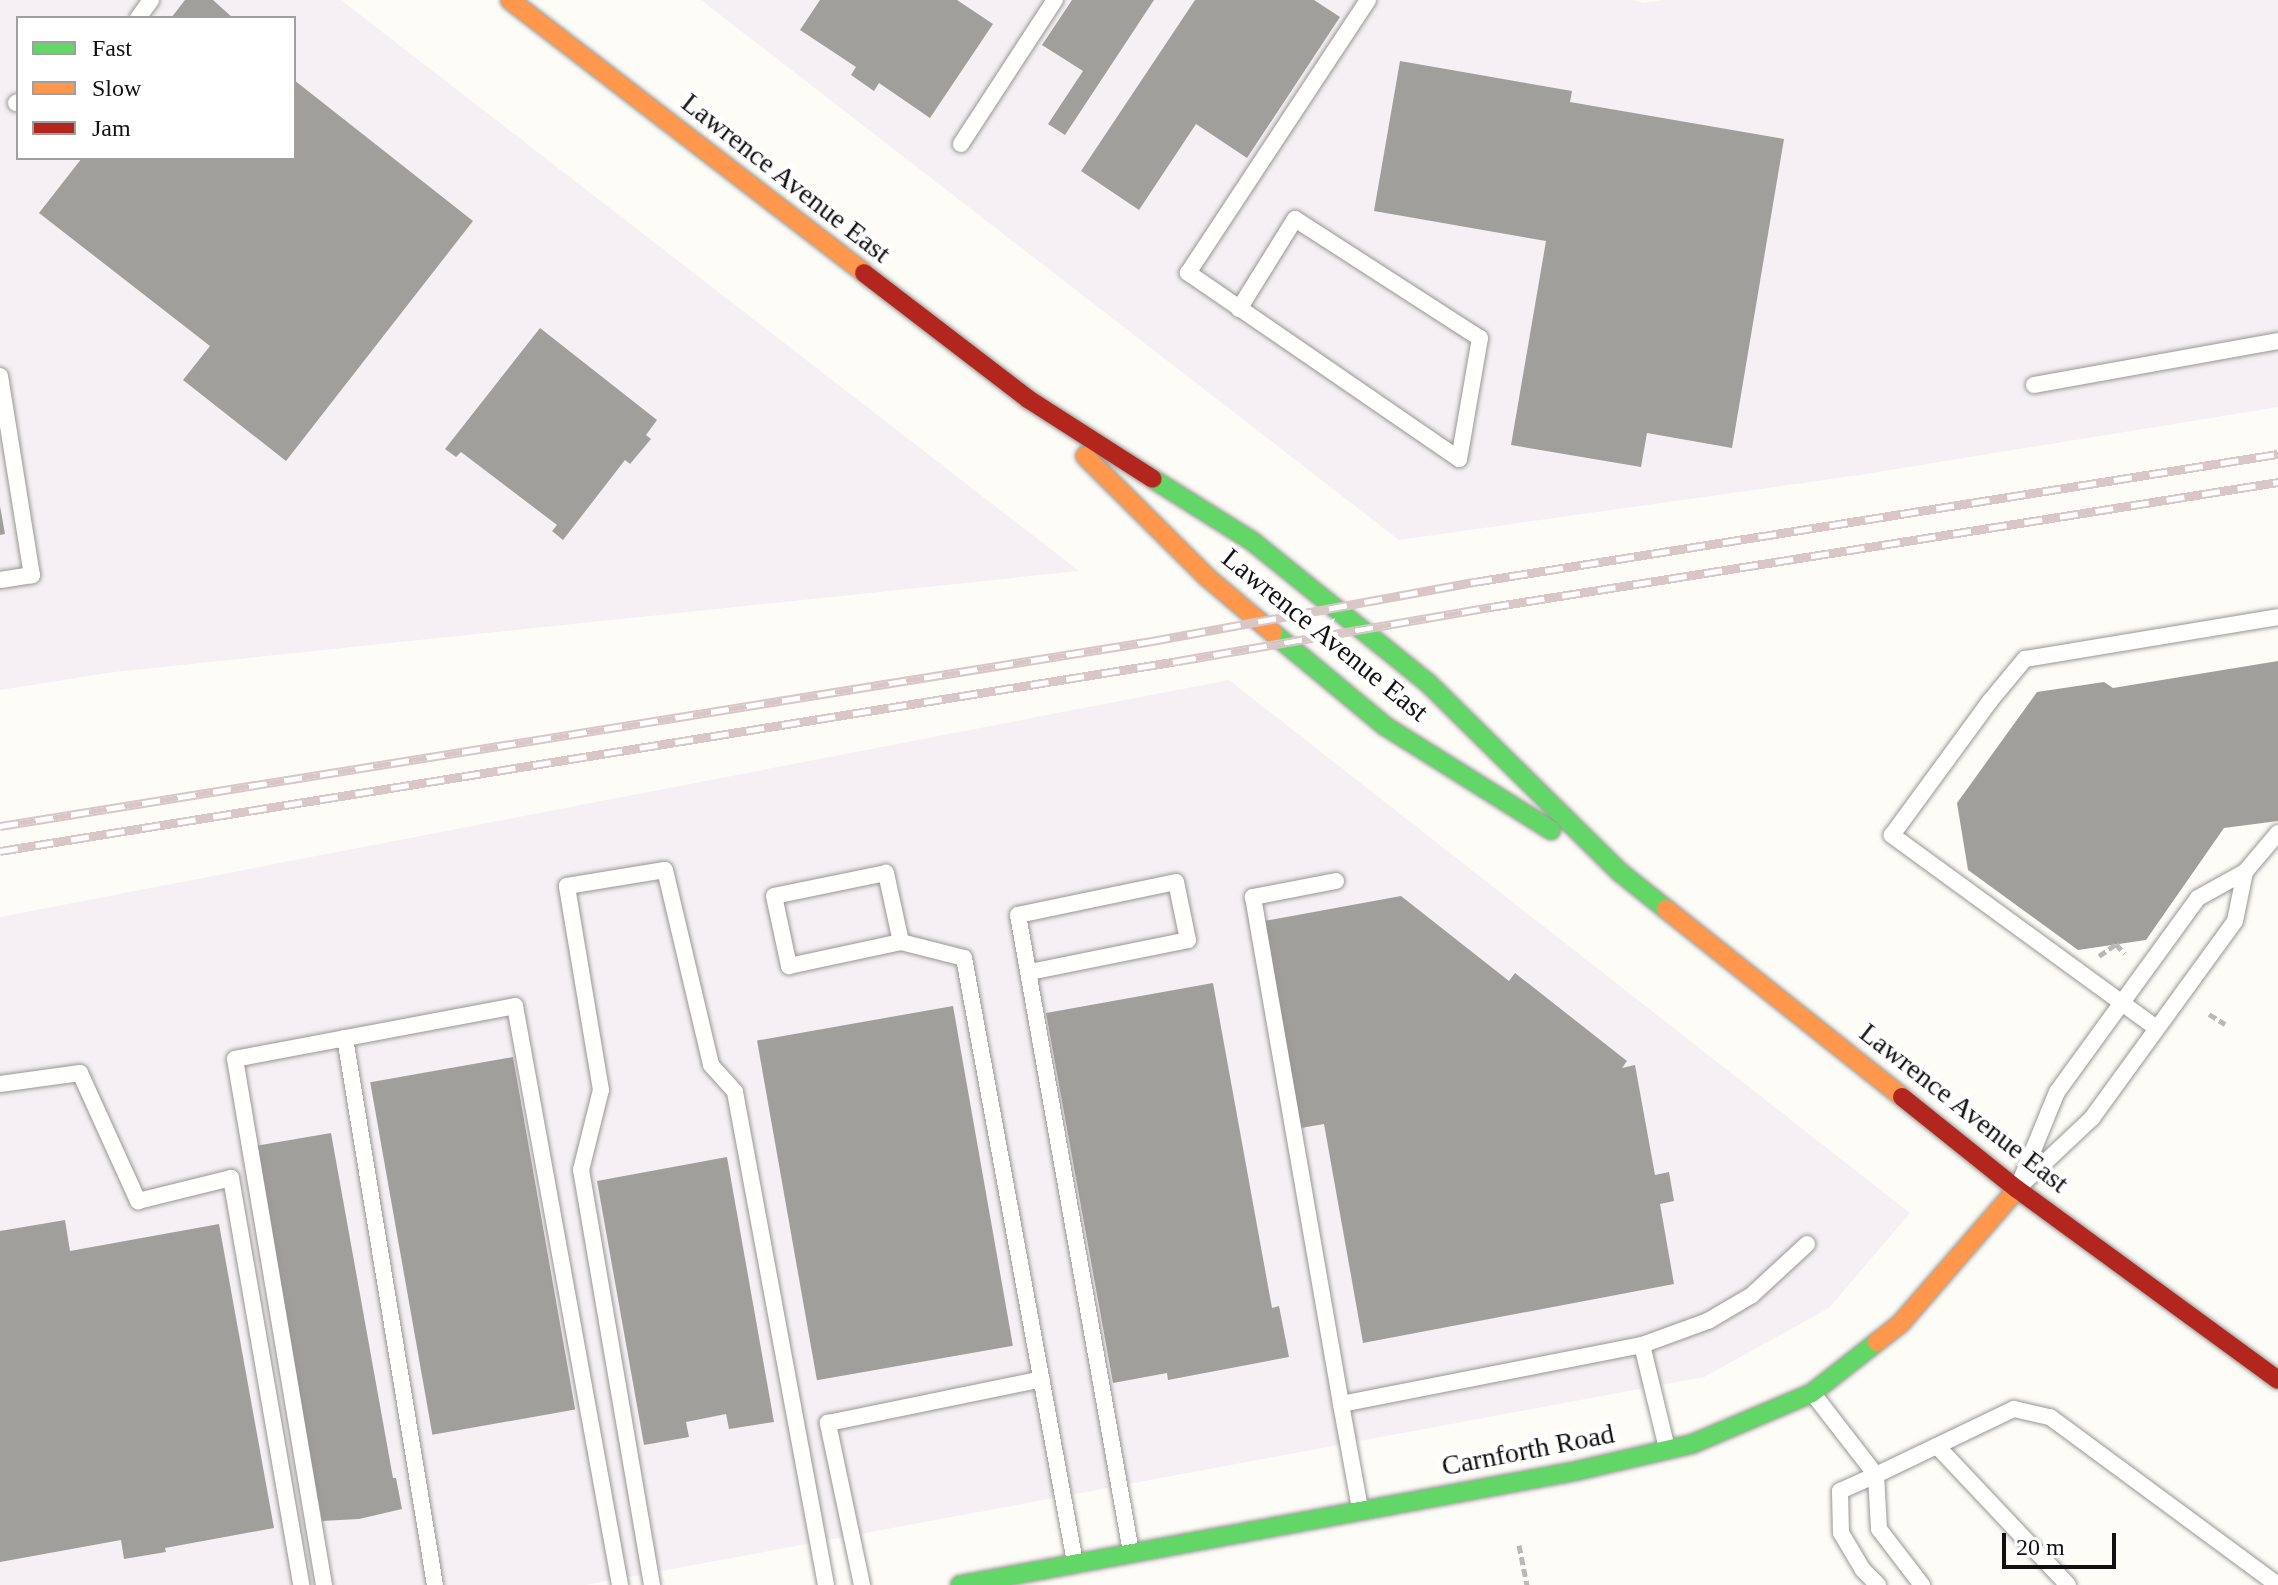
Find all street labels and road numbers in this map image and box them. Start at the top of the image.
street label: Lawrence Avenue East [674,85,898,271]
street label: Lawrence Avenue East [1214,541,1436,729]
street label: Lawrence Avenue East [1852,1015,2076,1201]
street label: Carnforth Road [1439,1417,1617,1483]

